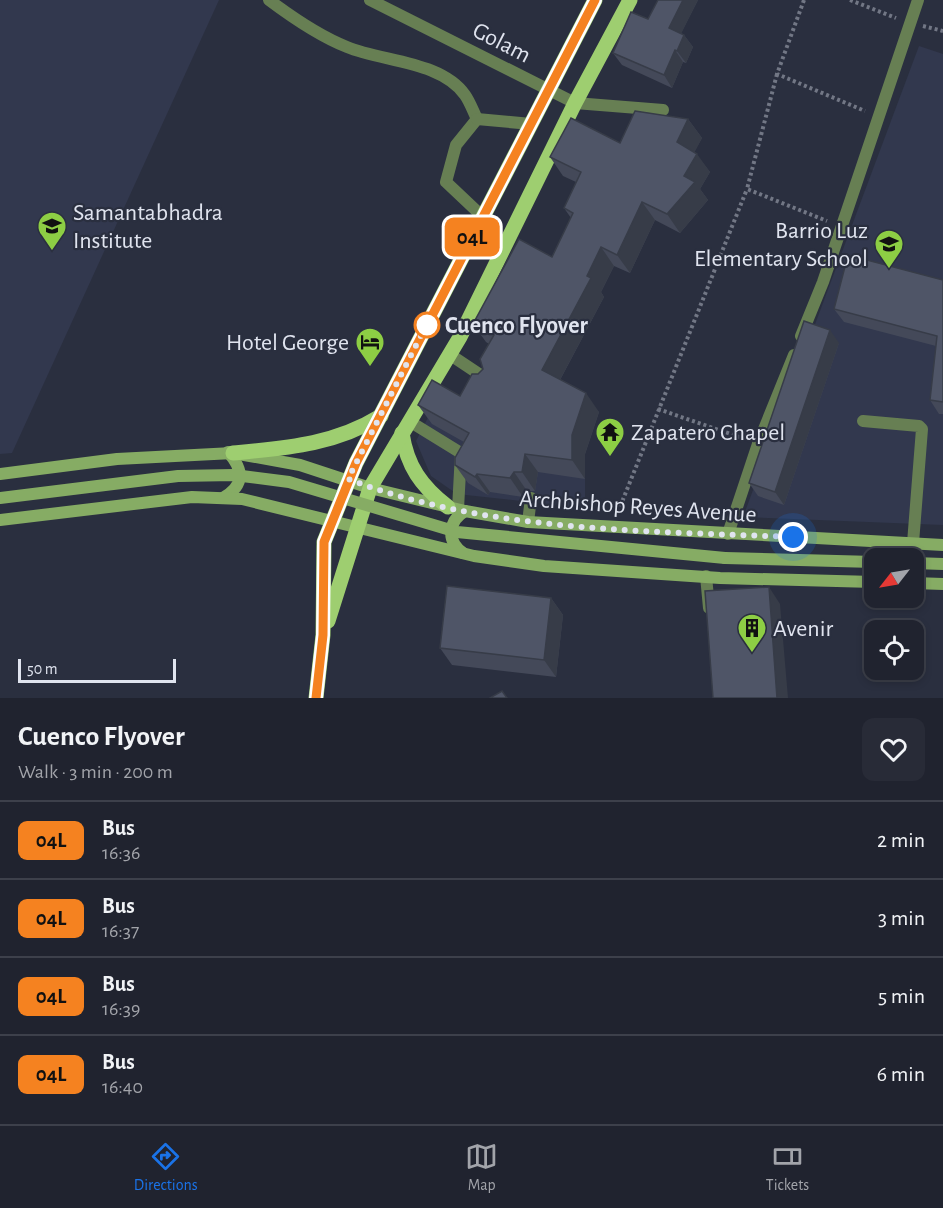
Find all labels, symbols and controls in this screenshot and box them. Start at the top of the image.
street label: Golam [469,18,534,68]
place label: Samantabhadra Institute [73,201,223,253]
school or university icon: Samantabhadra Institute [36,210,68,252]
line badge: 04L [438,218,506,256]
place label: Barrio Luz Elementary School [694,219,868,271]
text: 04L [457,227,487,248]
school or university icon: Barrio Luz Elementary School [873,228,905,270]
marker: Cuenco Flyover [414,312,440,338]
place label: Cuenco Flyover [445,314,589,338]
hotel icon: Hotel George [354,326,386,368]
place label: Hotel George [226,331,349,355]
temple icon: Zapatero Chapel [594,416,626,458]
place label: Zapatero Chapel [631,421,785,445]
street label: Archbishop Reyes Avenue [518,487,757,527]
your location [778,522,808,552]
north arrow [864,548,924,608]
map controls [864,548,924,680]
building icon: Avenir [736,612,768,654]
place label: Avenir [773,617,833,641]
button: locate [864,620,924,680]
scale bar [18,656,176,684]
text: 50 m [27,661,58,677]
button: heart [862,718,925,781]
text: Cuenco Flyover [18,723,185,751]
text: Walk · 3 min · 200 m [18,762,173,782]
text: Bus [102,817,135,839]
text: 2 min [877,829,925,851]
text: 04L [36,830,66,851]
text: 16:36 [102,843,141,863]
text: Bus [102,895,135,917]
text: 3 min [878,907,925,929]
text: 04L [36,908,66,929]
text: 16:37 [102,921,139,941]
text: Bus [102,973,135,995]
text: 5 min [878,985,925,1007]
text: 04L [36,986,66,1007]
text: 16:39 [102,999,141,1019]
text: Bus [102,1051,135,1073]
text: 6 min [877,1063,925,1085]
text: 04L [36,1064,66,1085]
text: 16:40 [102,1077,143,1097]
tab: Directions [134,1140,198,1195]
tab: Map [465,1140,498,1195]
tab: Tickets [766,1140,809,1195]

